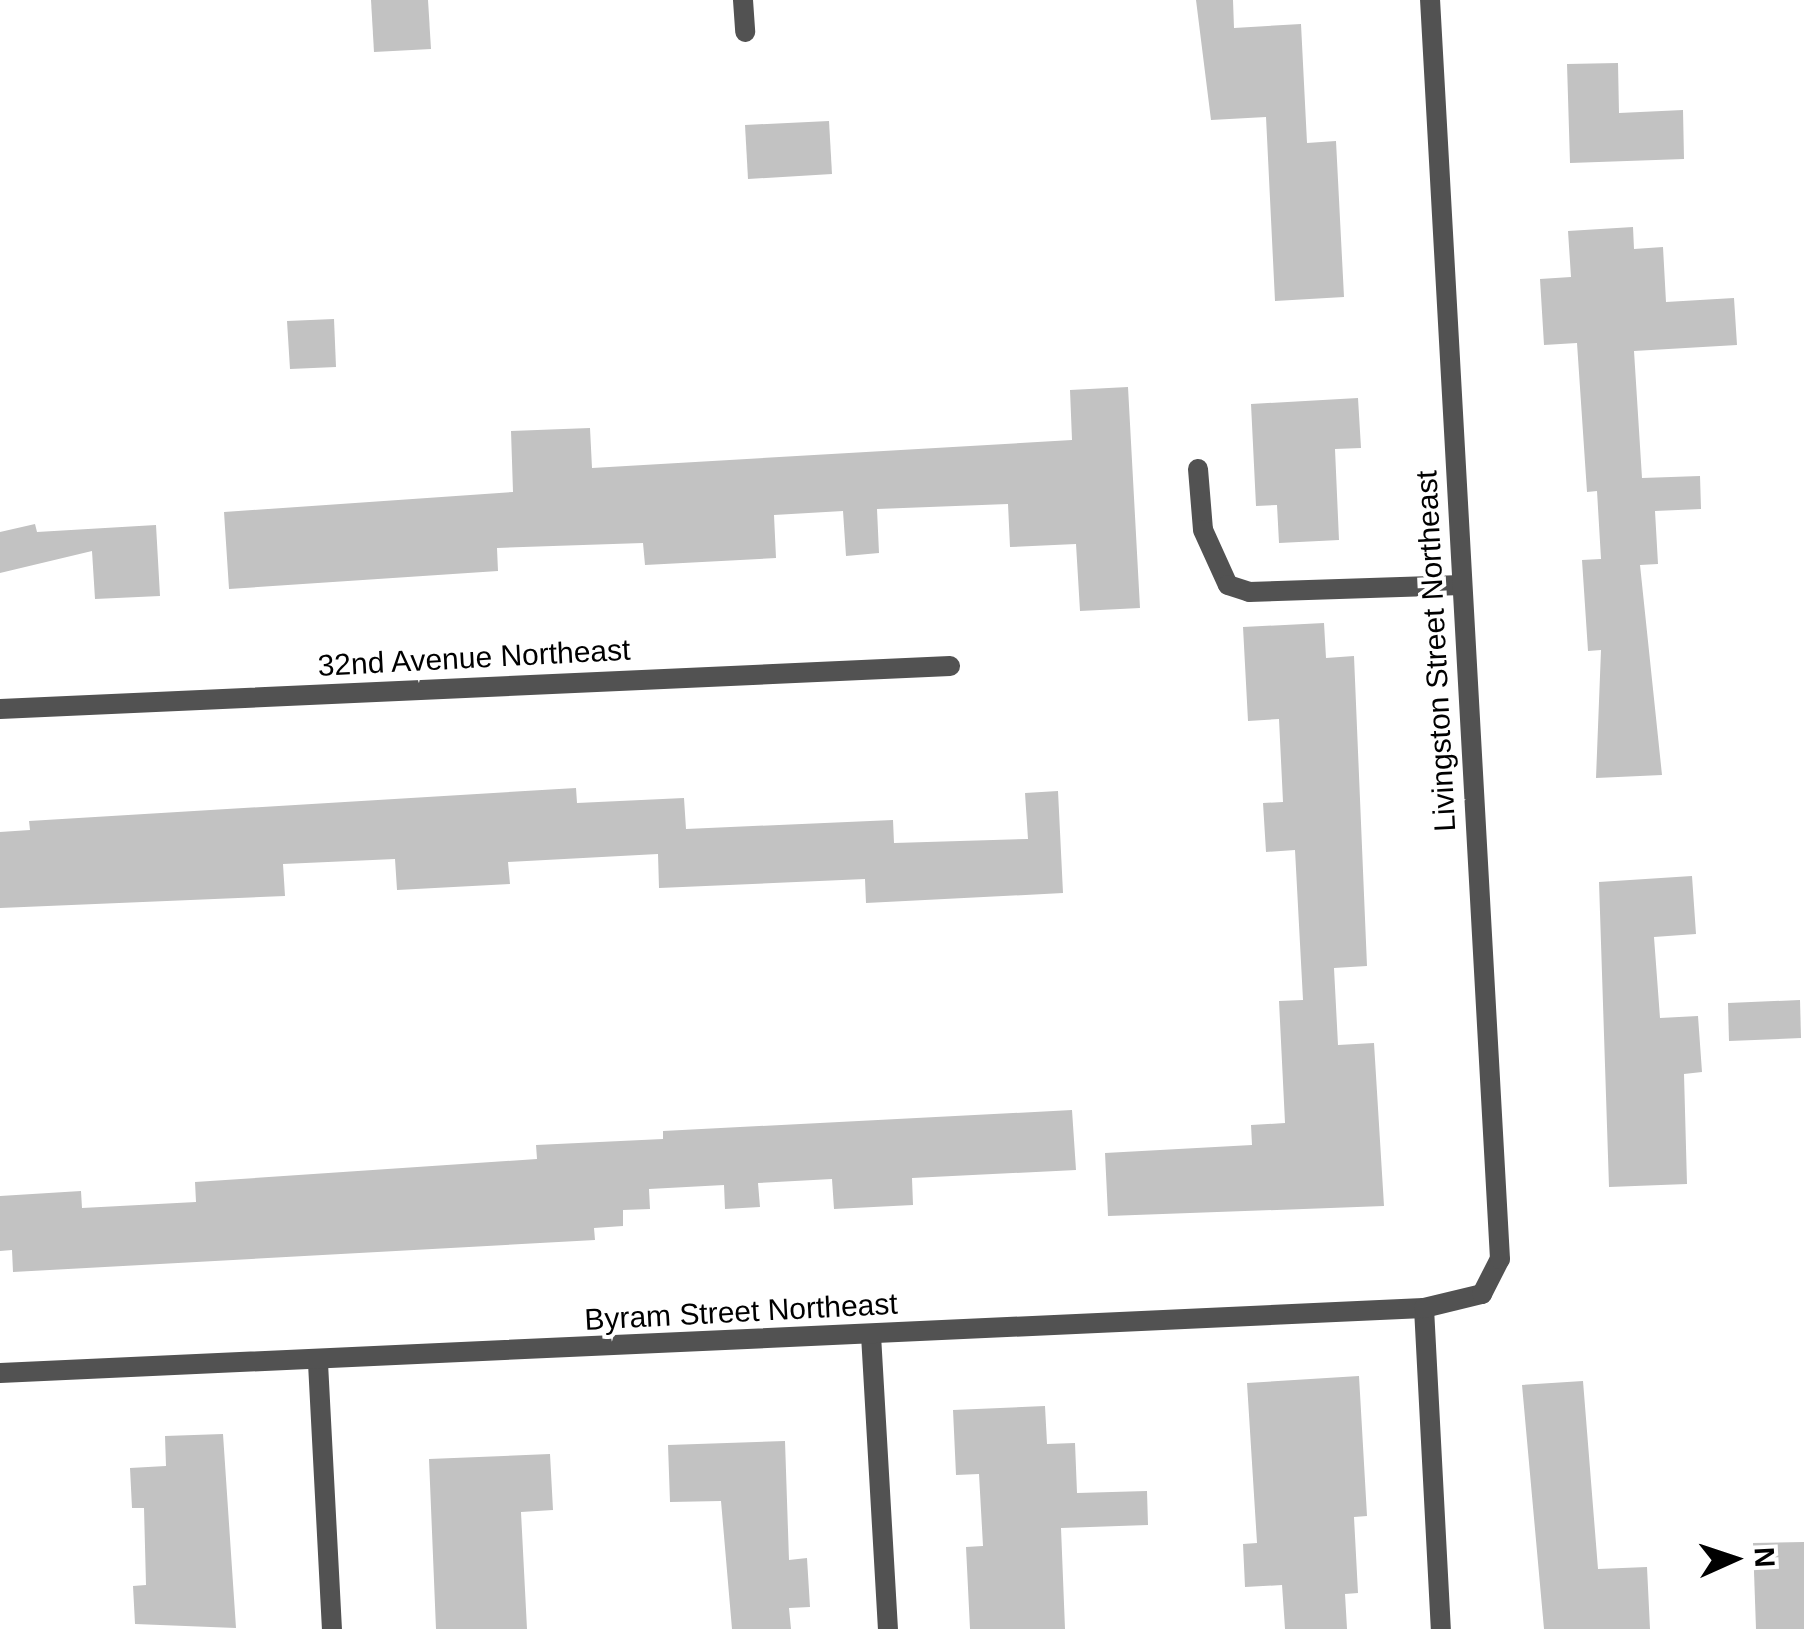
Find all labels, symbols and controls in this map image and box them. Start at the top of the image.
street label: Livingston Street Northeast [1409,469,1463,833]
street label: 32nd Avenue Northeast [316,632,632,684]
street label: Byram Street Northeast [584,1286,898,1338]
north arrow [1684,1509,1784,1609]
text: N [1748,1546,1780,1568]

